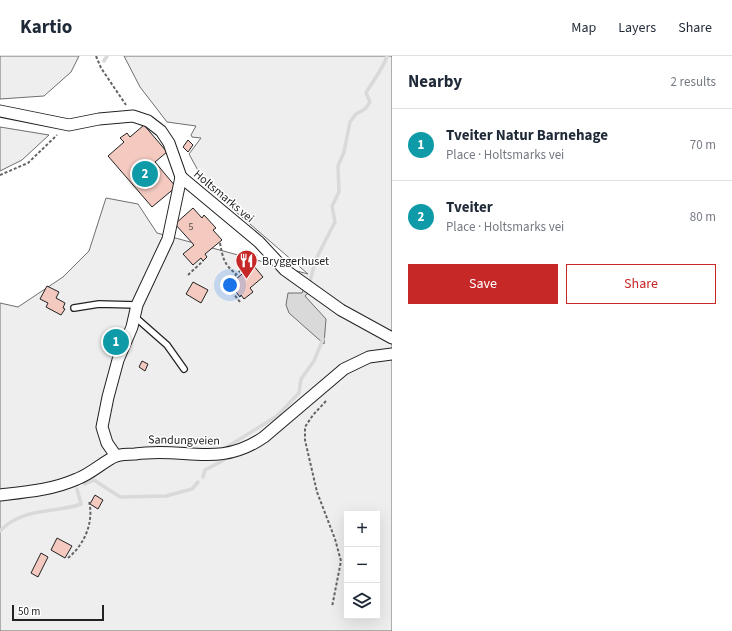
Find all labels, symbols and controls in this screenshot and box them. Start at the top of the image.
text: Kartio [20,14,72,41]
text: Map [571,18,596,38]
text: Layers [618,18,656,38]
text: Share [678,18,712,38]
text: Nearby [408,70,462,94]
text: 2 results [671,73,716,91]
text: Tveiter Natur Barnehage [446,125,608,146]
text: 1 [418,136,424,154]
text: 70 m [690,136,716,154]
text: Place · Holtsmarks vei [446,146,564,164]
pin: 2 [132,159,158,189]
street label: Holtsmarks vei [190,166,258,227]
text: Tveiter [446,197,493,218]
text: 2 [418,208,424,226]
text: 80 m [690,208,716,226]
text: Place · Holtsmarks vei [446,218,564,236]
house number: 5 [189,220,194,234]
restaurant icon: Bryggerhuset [234,248,260,281]
place label: Bryggerhuset [262,253,329,270]
button: Save [408,264,558,304]
button: Share [566,264,716,304]
your location [220,275,240,295]
pin: 1 [103,327,129,357]
street label: Sandungveien [148,431,220,450]
map controls [344,511,380,619]
button: + [344,511,380,547]
button: − [344,547,380,583]
button: layers [344,583,380,619]
scale bar [12,603,104,622]
text: 50 m [18,604,40,619]

